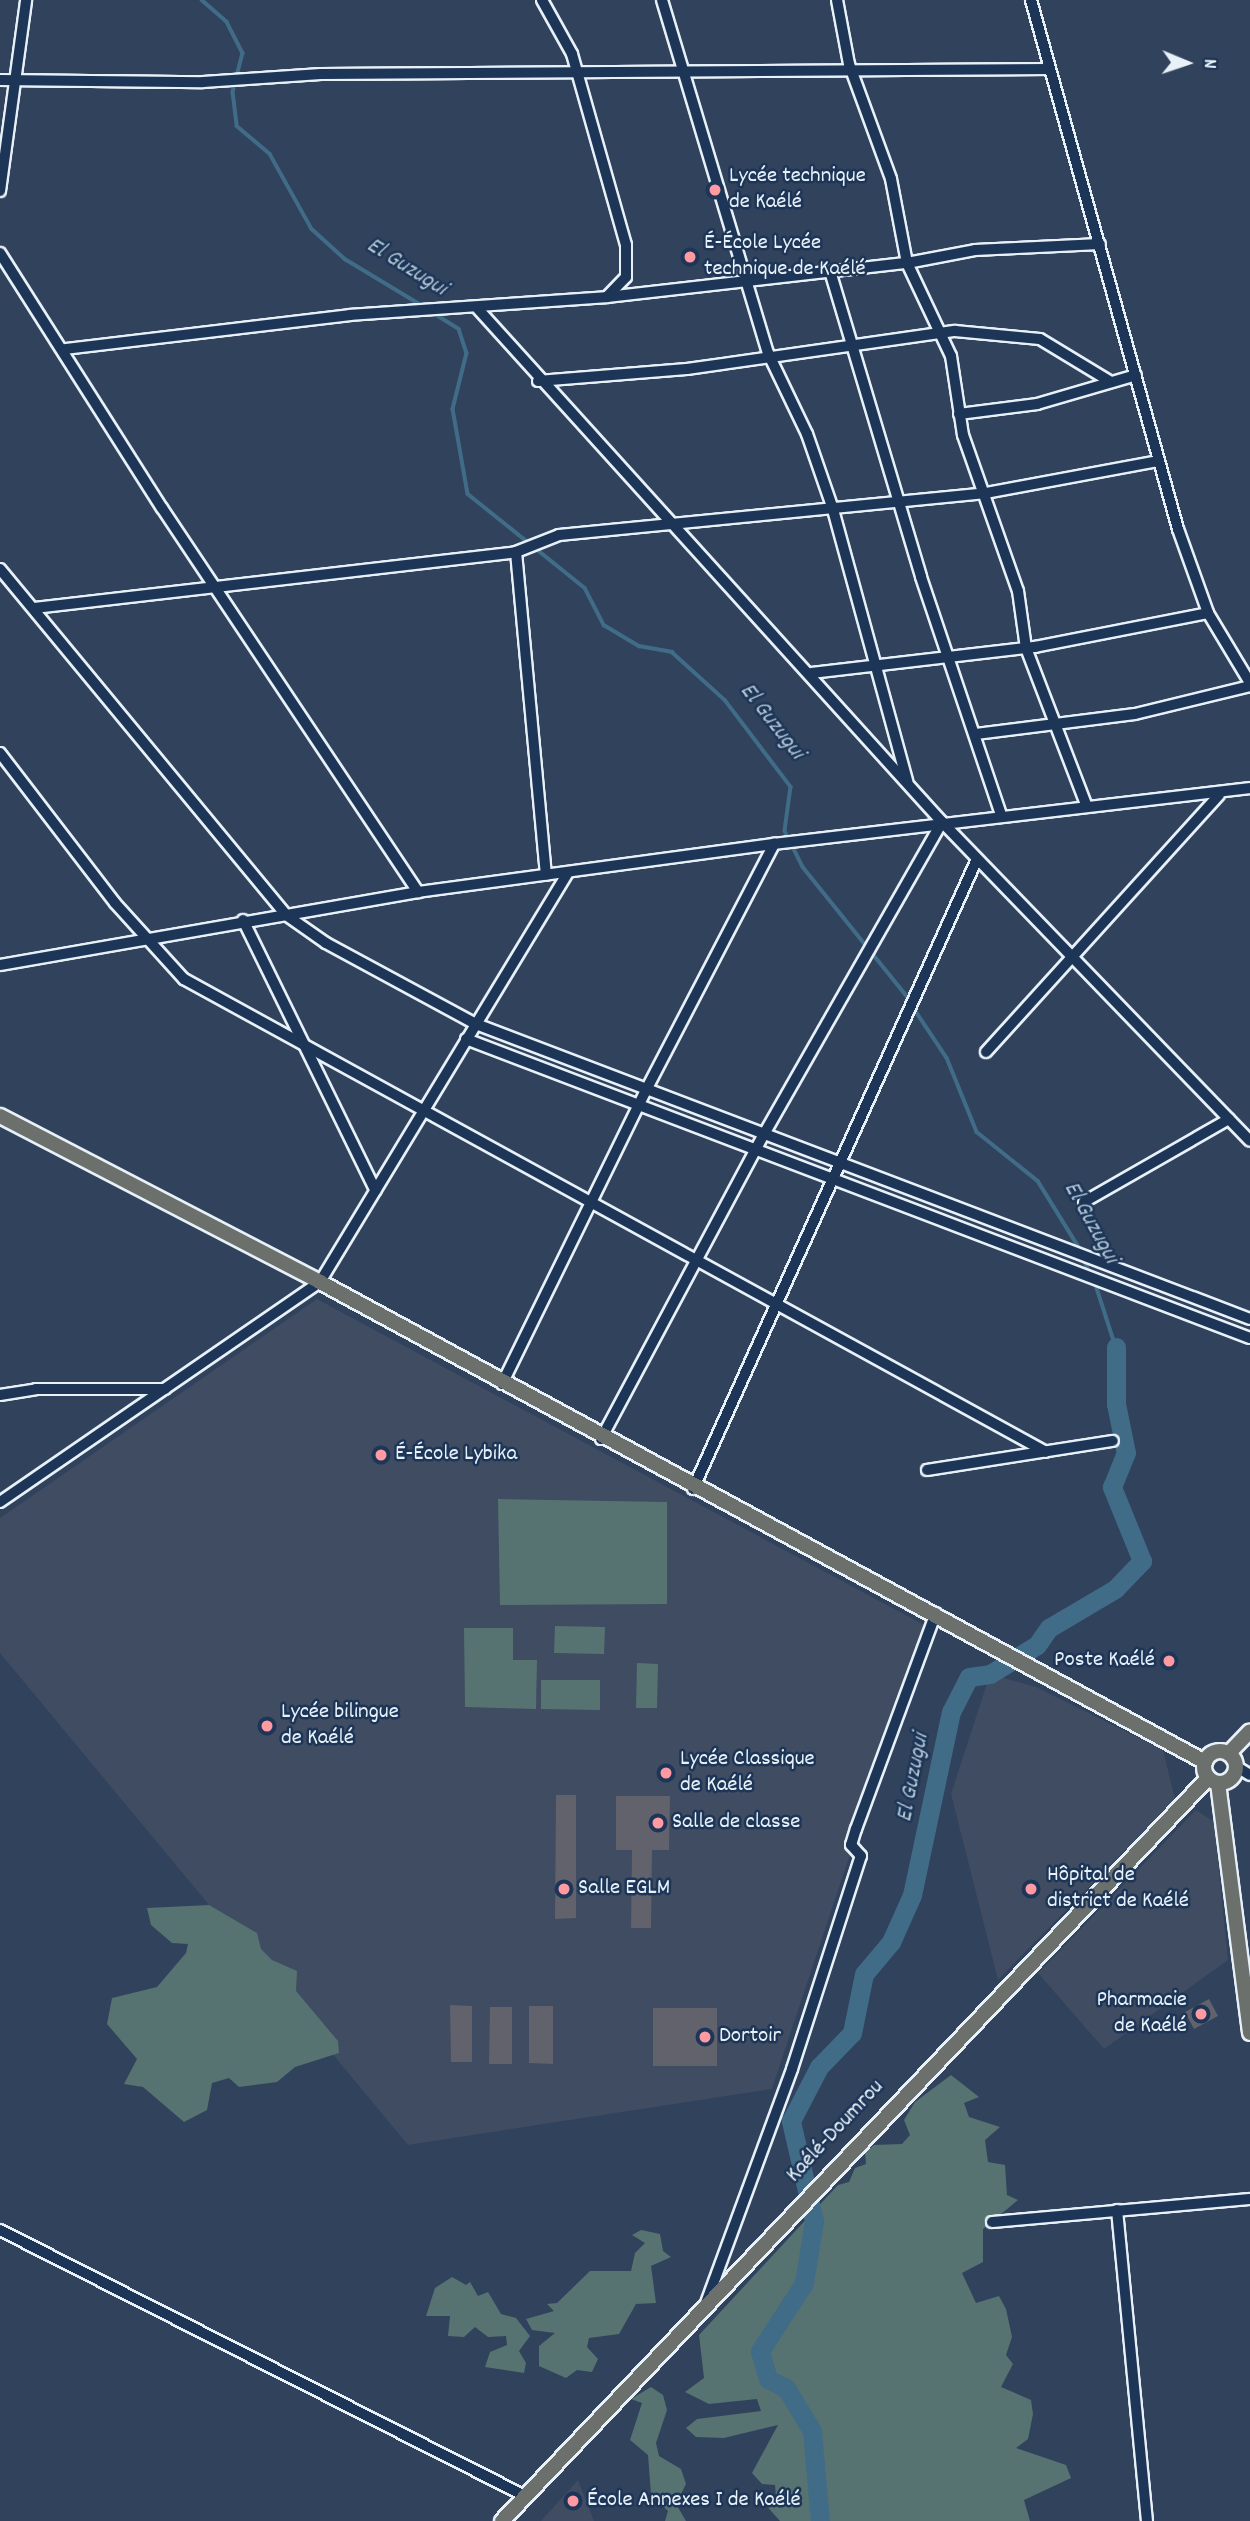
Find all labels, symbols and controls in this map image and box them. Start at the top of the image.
north arrow [1152,28,1222,98]
text: N [1195,59,1222,69]
place label: Lycée technique de Kaélé [729,163,866,217]
marker: Lycée technique de Kaélé [707,182,723,198]
place label: É-École Lycée technique de Kaélé [704,230,866,284]
water label: El Guzugui [361,232,451,304]
marker: É-École Lycée technique de Kaélé [682,249,698,265]
water label: El Guzugui [732,678,810,766]
water label: El Guzugui [1056,1177,1124,1269]
place label: É-École Lybika [395,1441,517,1469]
marker: É-École Lybika [373,1447,389,1463]
place label: Poste Kaélé [1054,1647,1155,1675]
marker: Poste Kaélé [1161,1653,1177,1669]
place label: Lycée bilingue de Kaélé [281,1699,399,1753]
marker: Lycée bilingue de Kaélé [259,1718,275,1734]
water label: El Guzugui [891,1731,937,1825]
place label: Lycée Classique de Kaélé [680,1746,815,1800]
marker: Lycée Classique de Kaélé [658,1765,674,1781]
place label: Salle de classe [672,1809,800,1837]
marker: Salle de classe [650,1815,666,1831]
place label: Hôpital de district de Kaélé [1047,1862,1189,1916]
place label: Salle EGLM [578,1875,670,1903]
marker: Hôpital de district de Kaélé [1021,1879,1041,1899]
marker: Salle EGLM [556,1881,572,1897]
place label: Pharmacie de Kaélé [1097,1987,1187,2041]
marker: Pharmacie de Kaélé [1193,2006,1209,2022]
place label: Dortoir [719,2023,781,2051]
marker: Dortoir [697,2029,713,2045]
street label: Kaélé-Doumrou [781,2075,891,2189]
place label: École Annexes I de Kaélé [587,2487,801,2515]
marker: École Annexes I de Kaélé [565,2493,581,2509]

